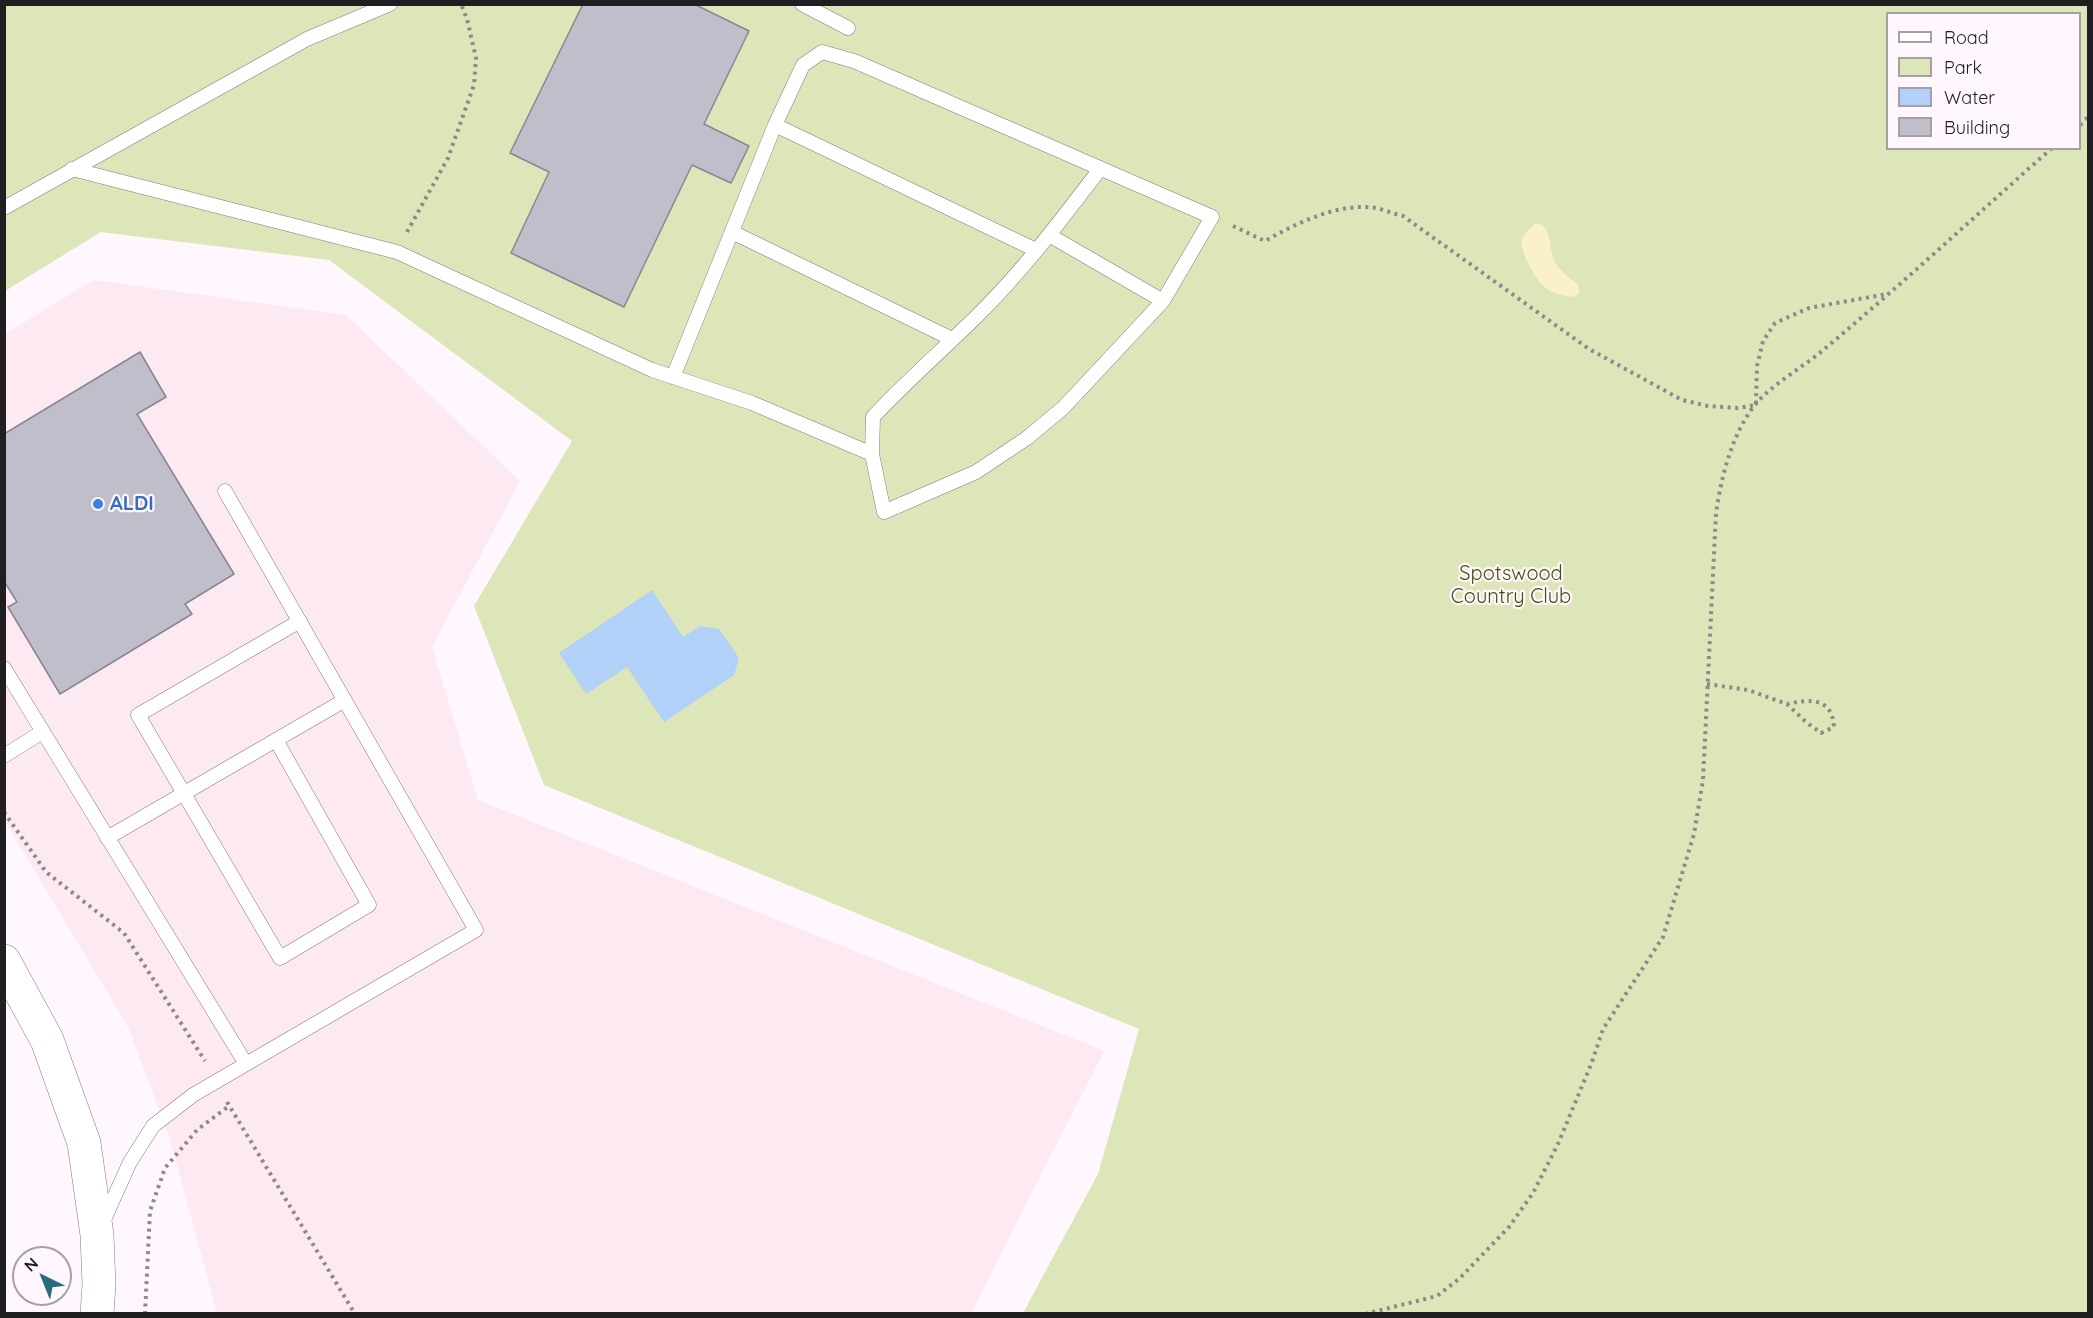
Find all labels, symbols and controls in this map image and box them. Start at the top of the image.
legend [1886,12,2081,150]
text: Road [1944,26,1989,49]
text: Park [1944,56,1982,79]
text: Water [1944,86,1995,109]
text: Building [1944,116,2010,139]
place label: ALDI [110,492,154,516]
marker: ALDI [91,497,105,511]
park label: Spotswood Country Club [1451,562,1571,609]
north arrow [12,1246,72,1306]
text: N [20,1253,42,1276]

